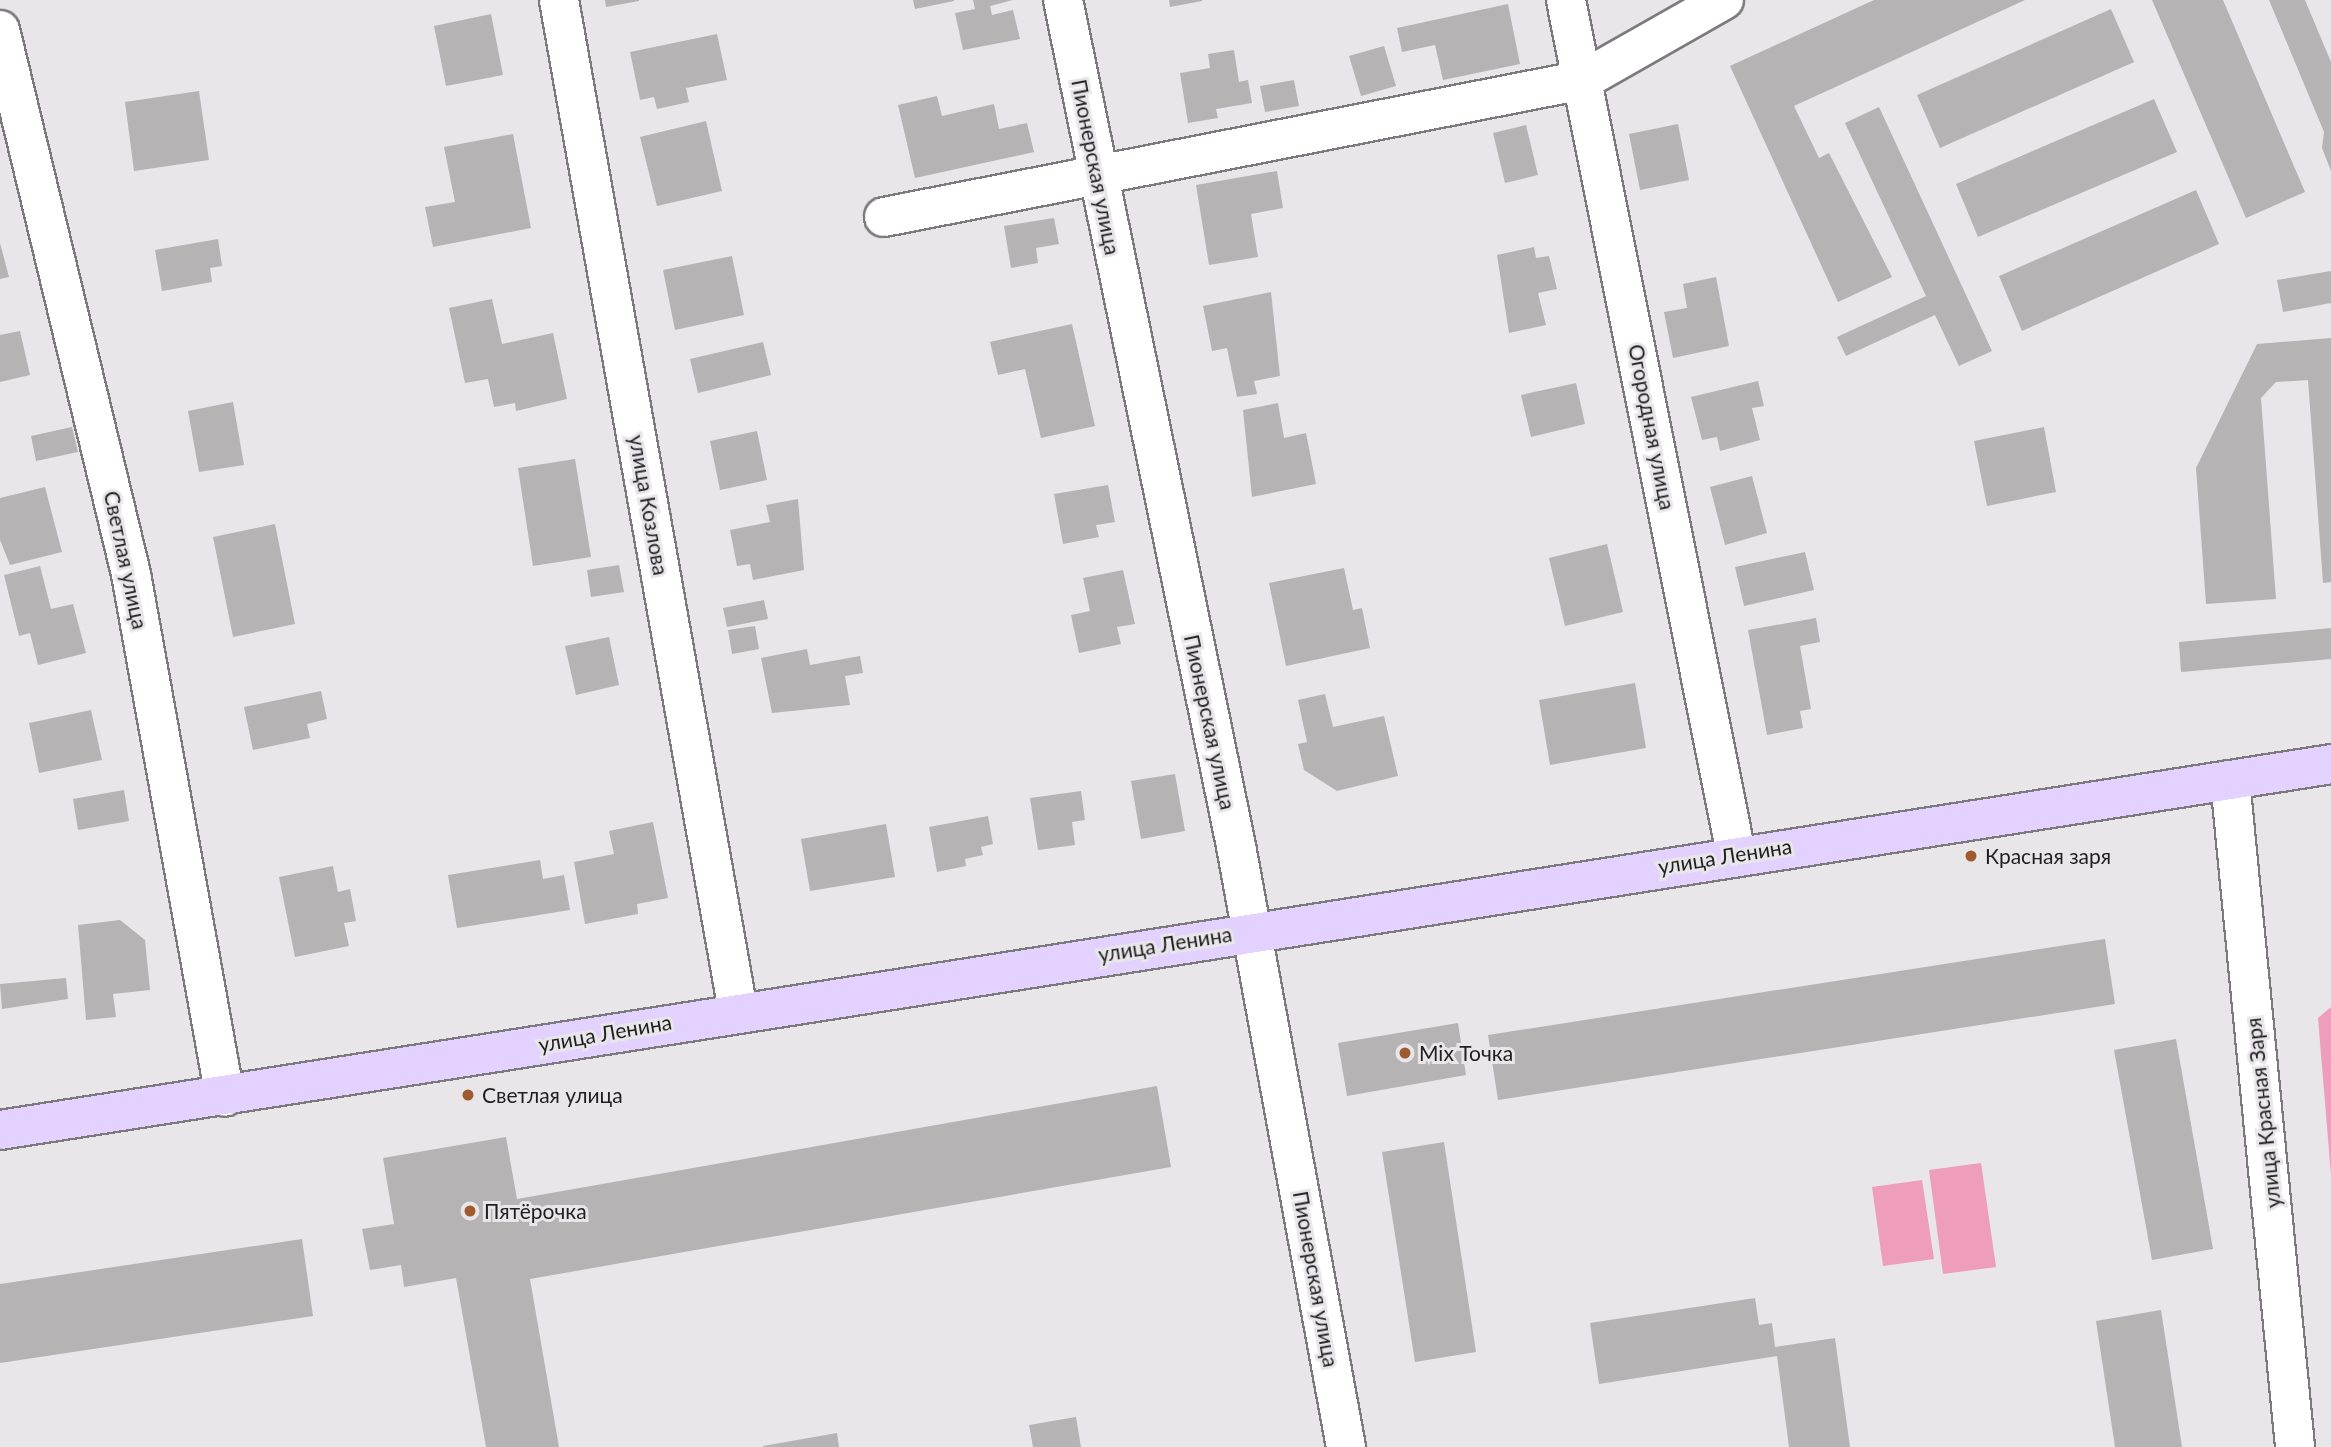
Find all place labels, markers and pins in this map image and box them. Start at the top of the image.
place label: Красная заря [1985,843,2111,869]
marker: Красная заря [1963,848,1979,864]
place label: Mix Точка [1419,1040,1513,1066]
marker: Mix Точка [1397,1045,1413,1061]
place label: Светлая улица [482,1082,623,1108]
marker: Светлая улица [460,1087,476,1103]
place label: Пятёрочка [484,1198,587,1224]
marker: Пятёрочка [462,1203,478,1219]

